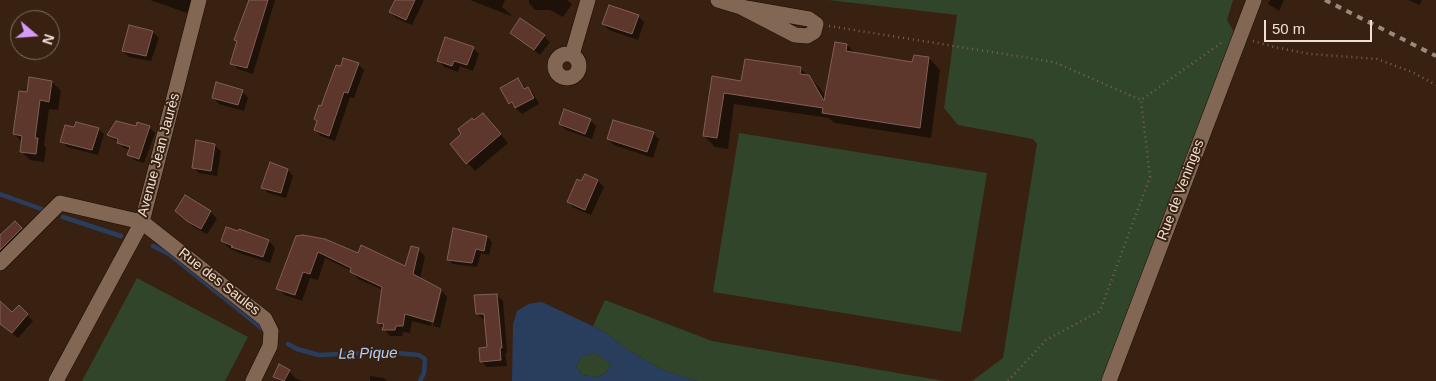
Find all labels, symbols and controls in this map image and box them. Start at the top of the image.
north arrow [10,10,60,60]
scale bar [1266,10,1374,42]
text: 50 m [1272,20,1305,37]
text: N [39,32,57,47]
street label: Avenue Jean Jaurès [134,91,184,219]
street label: Rue de Veninges [1154,137,1208,243]
street label: Rue des Saules [175,245,263,319]
water label: La Pique [338,344,398,364]

